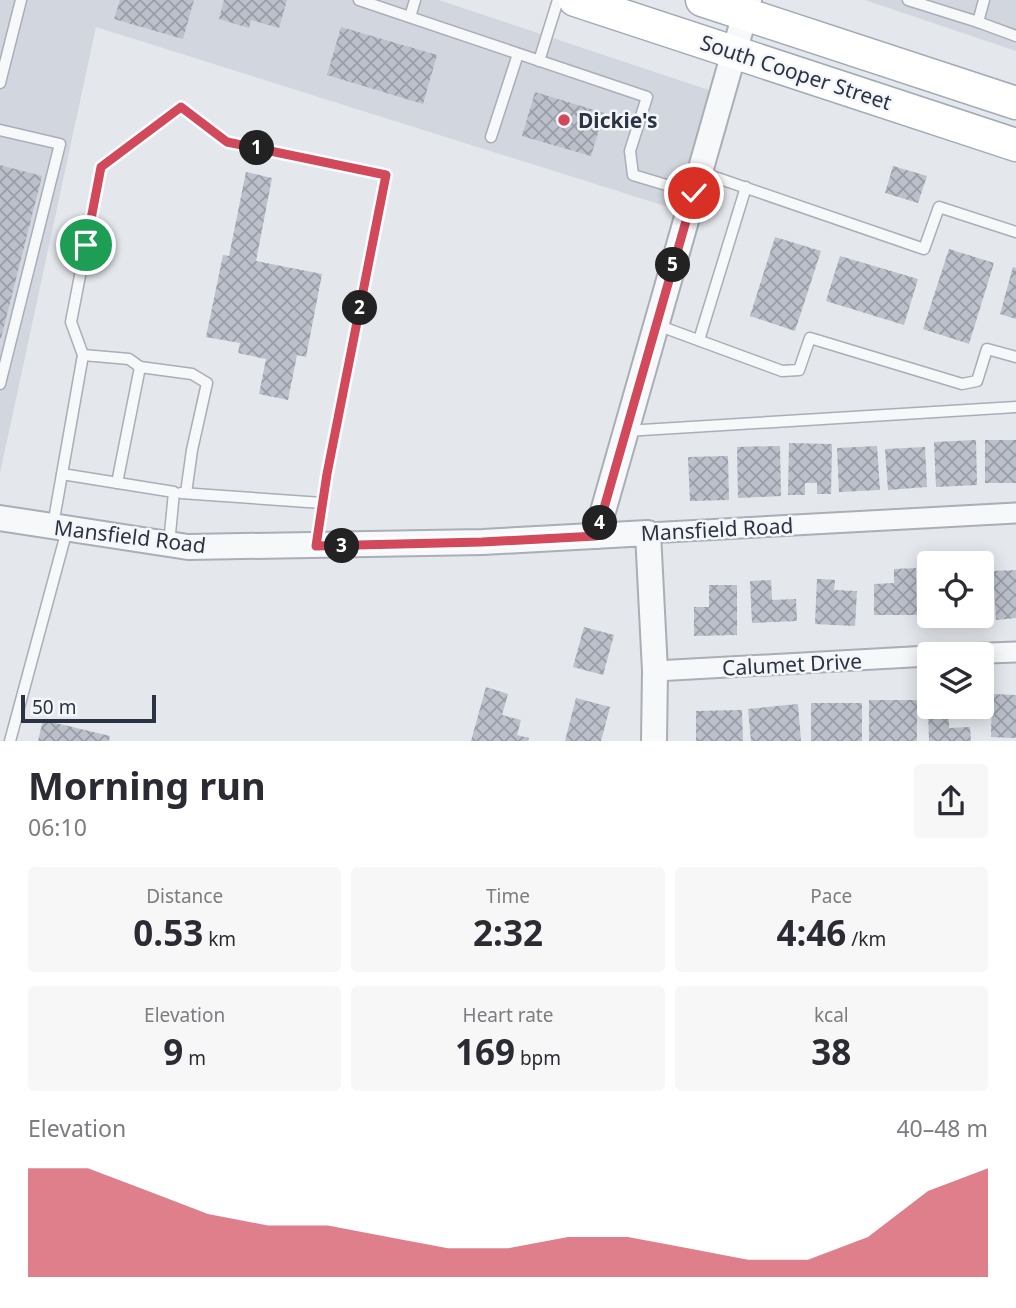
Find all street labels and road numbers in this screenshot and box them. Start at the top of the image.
street label: South Cooper Street [697,28,896,116]
street label: Mansfield Road [640,511,794,547]
street label: Mansfield Road [53,513,207,559]
street label: Calumet Drive [721,646,863,682]

